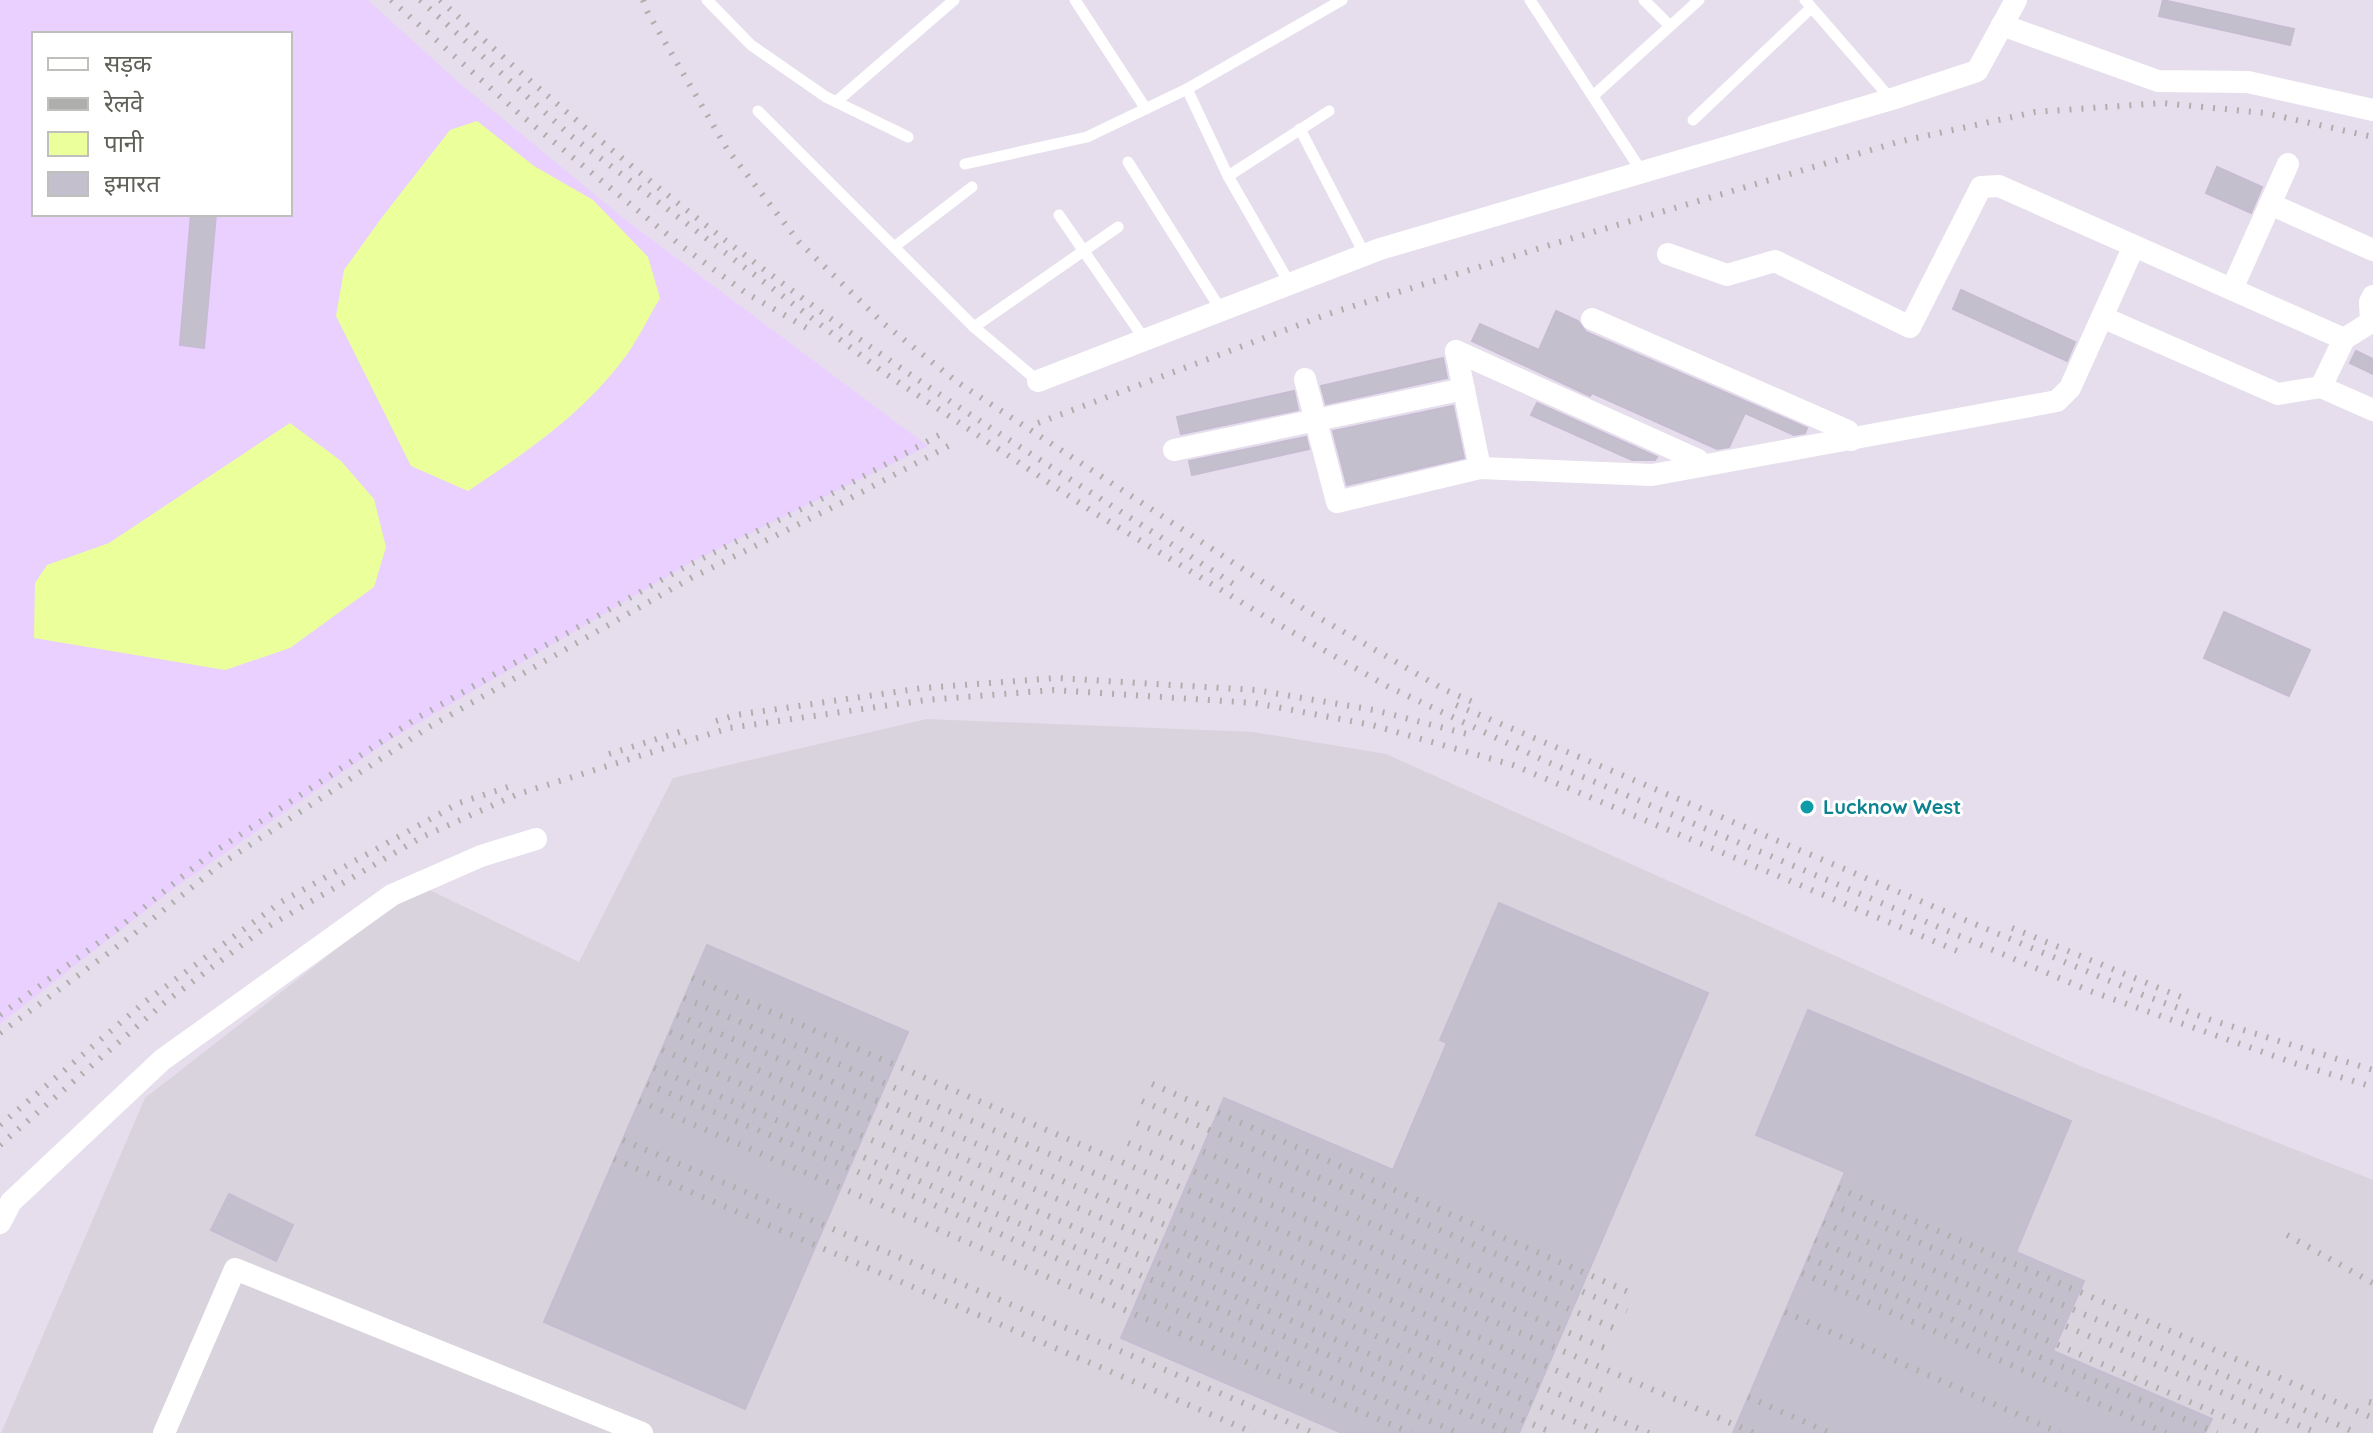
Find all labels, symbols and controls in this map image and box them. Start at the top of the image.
legend [32,32,292,216]
text: सड़क [104,48,152,78]
text: रेलवे [103,88,144,118]
text: पानी [104,128,144,158]
text: इमारत [104,168,161,198]
place label: Lucknow West [1823,794,1961,819]
marker: Lucknow West [1798,798,1816,816]

